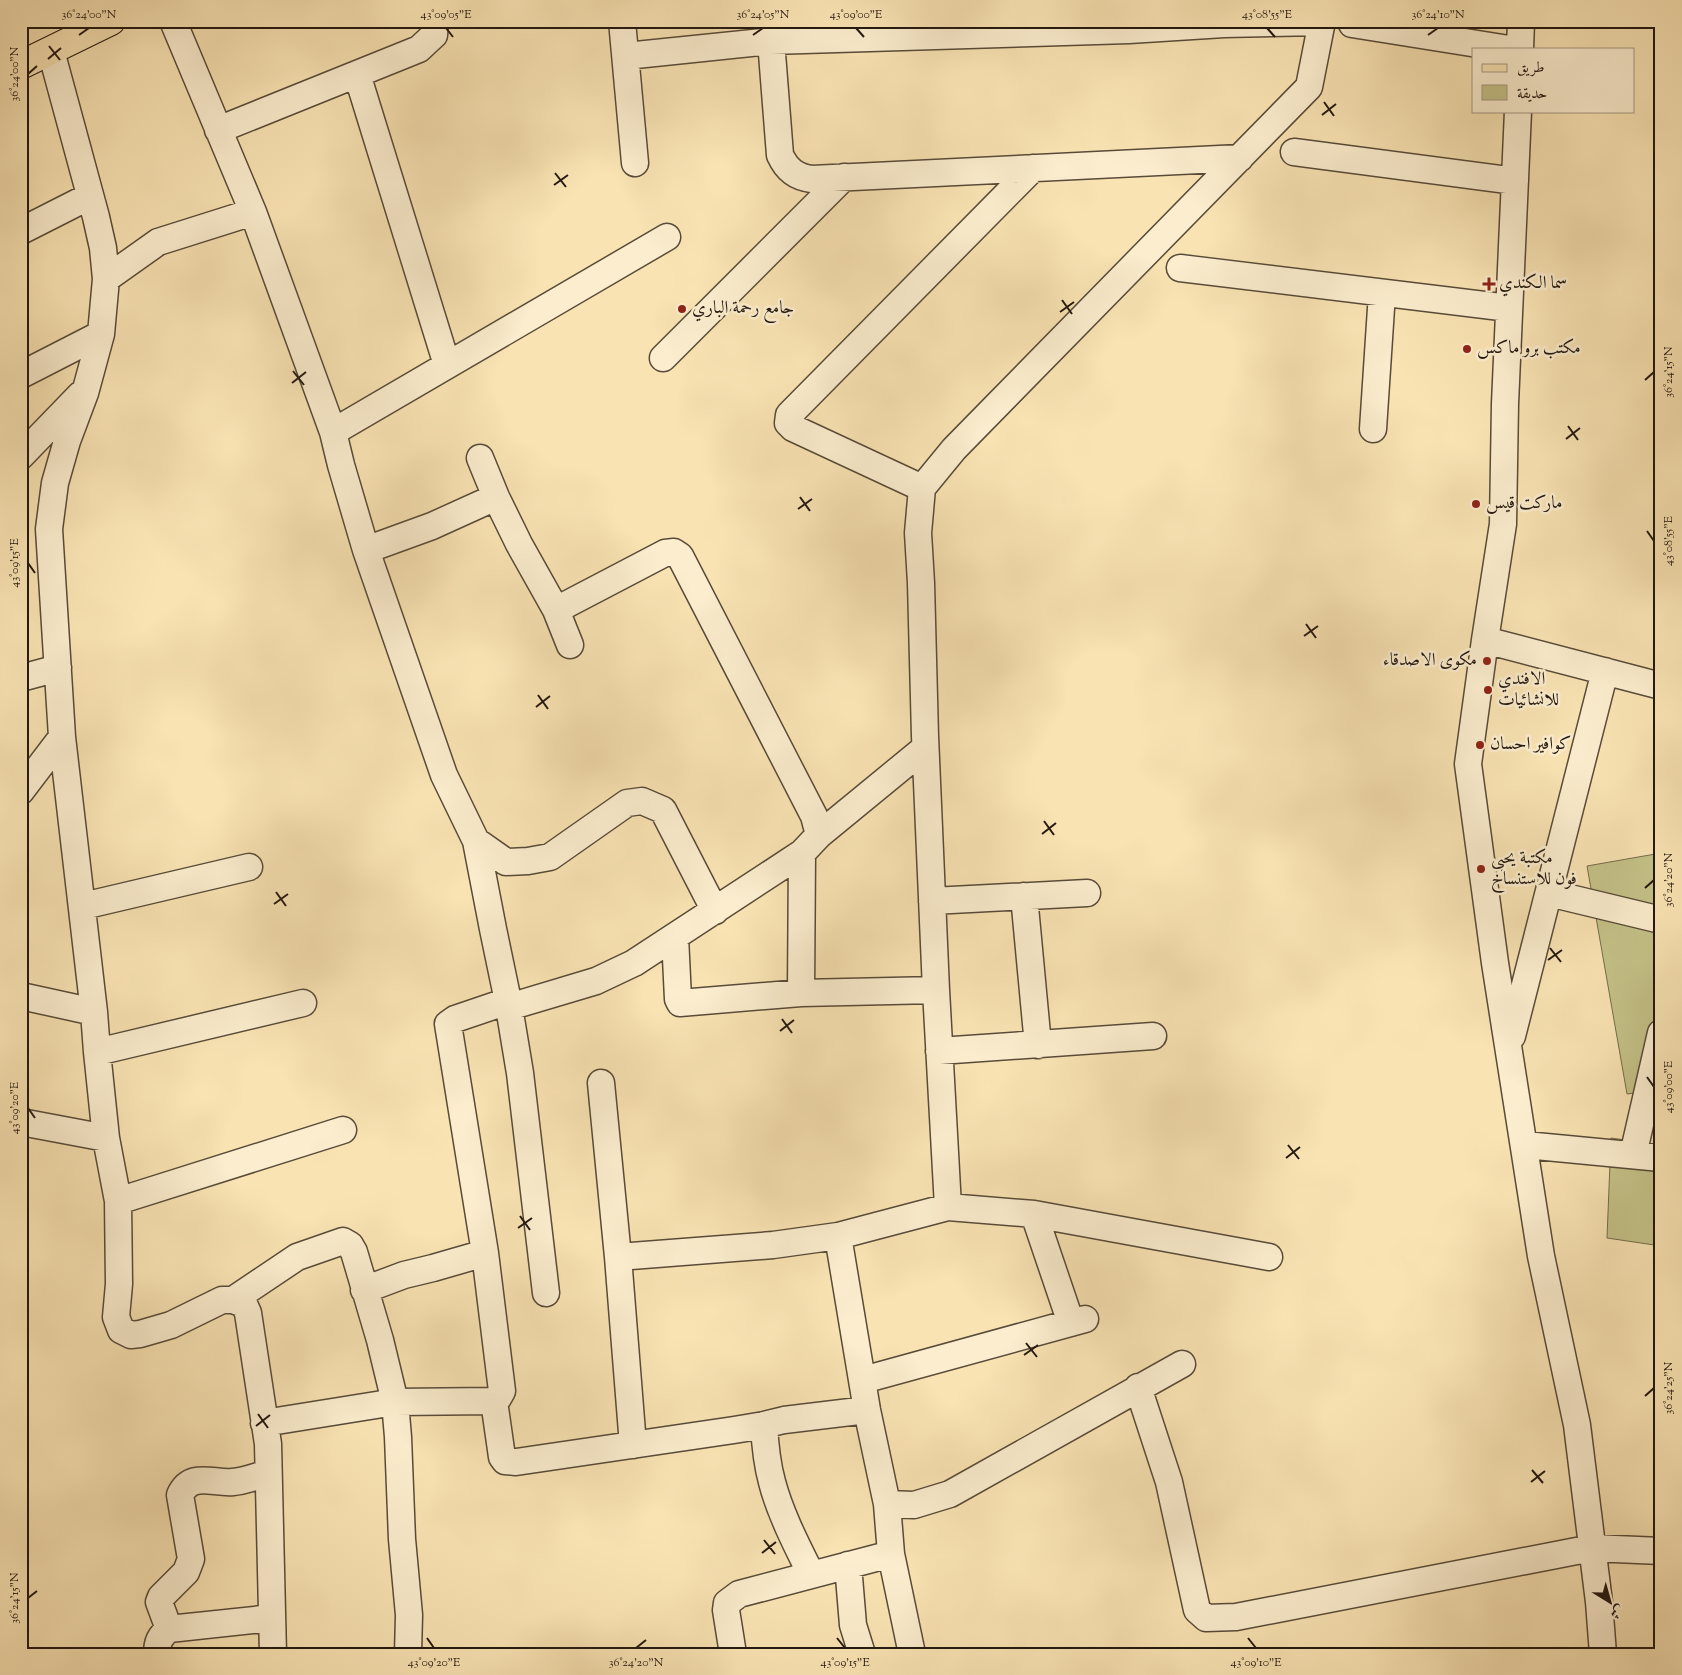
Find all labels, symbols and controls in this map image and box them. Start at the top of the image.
text: 36°24'00"N [62,6,117,24]
text: 43°09'05"E [421,6,472,24]
text: 36°24'05"N [737,6,790,24]
text: 43°09'00"E [830,6,883,24]
text: 43°08'55"E [1242,6,1293,24]
text: 36°24'10"N [1411,6,1465,24]
text: 36°24'00"N [6,46,24,101]
legend [1472,48,1634,112]
text: طريق [1517,58,1544,79]
text: حديقة [1517,84,1547,105]
place label: سما الكندي [1499,271,1567,297]
marker: سما الكندي [1483,278,1495,290]
place label: جامع رحمة الباري [692,296,794,323]
marker: جامع رحمة الباري [676,303,688,315]
place label: مكتب برو ماكس [1477,336,1581,362]
marker: مكتب برو ماكس [1461,343,1473,355]
text: 36°24'15"N [1660,346,1678,398]
place label: ماركت قيس [1486,491,1562,517]
marker: ماركت قيس [1470,498,1482,510]
text: 43°08'55"E [1660,515,1678,566]
text: 43°09'15"E [6,538,24,588]
place label: مكوى الاصدقاء [1383,648,1477,674]
marker: مكوى الاصدقاء [1481,655,1493,667]
place label: الافندي للانشائيات [1498,667,1559,714]
marker: الافندي للانشائيات [1482,684,1494,696]
place label: كوافير احسان [1490,732,1571,758]
marker: كوافير احسان [1474,739,1486,751]
place label: مكتبة يحيى فون للاستنساخ [1491,846,1577,894]
text: 36°24'20"N [1660,852,1678,907]
marker: مكتبة يحيى فون للاستنساخ [1475,863,1487,875]
text: 43°09'00"E [1660,1060,1678,1113]
text: 43°09'20"E [6,1081,24,1134]
text: 36°24'25"N [1660,1361,1678,1414]
text: 36°24'15"N [6,1572,24,1624]
north arrow [1584,1578,1634,1628]
text: ش [1605,1599,1628,1623]
text: 43°09'20"E [408,1654,461,1672]
text: 36°24'20"N [609,1654,664,1672]
text: 43°09'15"E [820,1654,870,1672]
text: 43°09'10"E [1230,1654,1282,1672]

